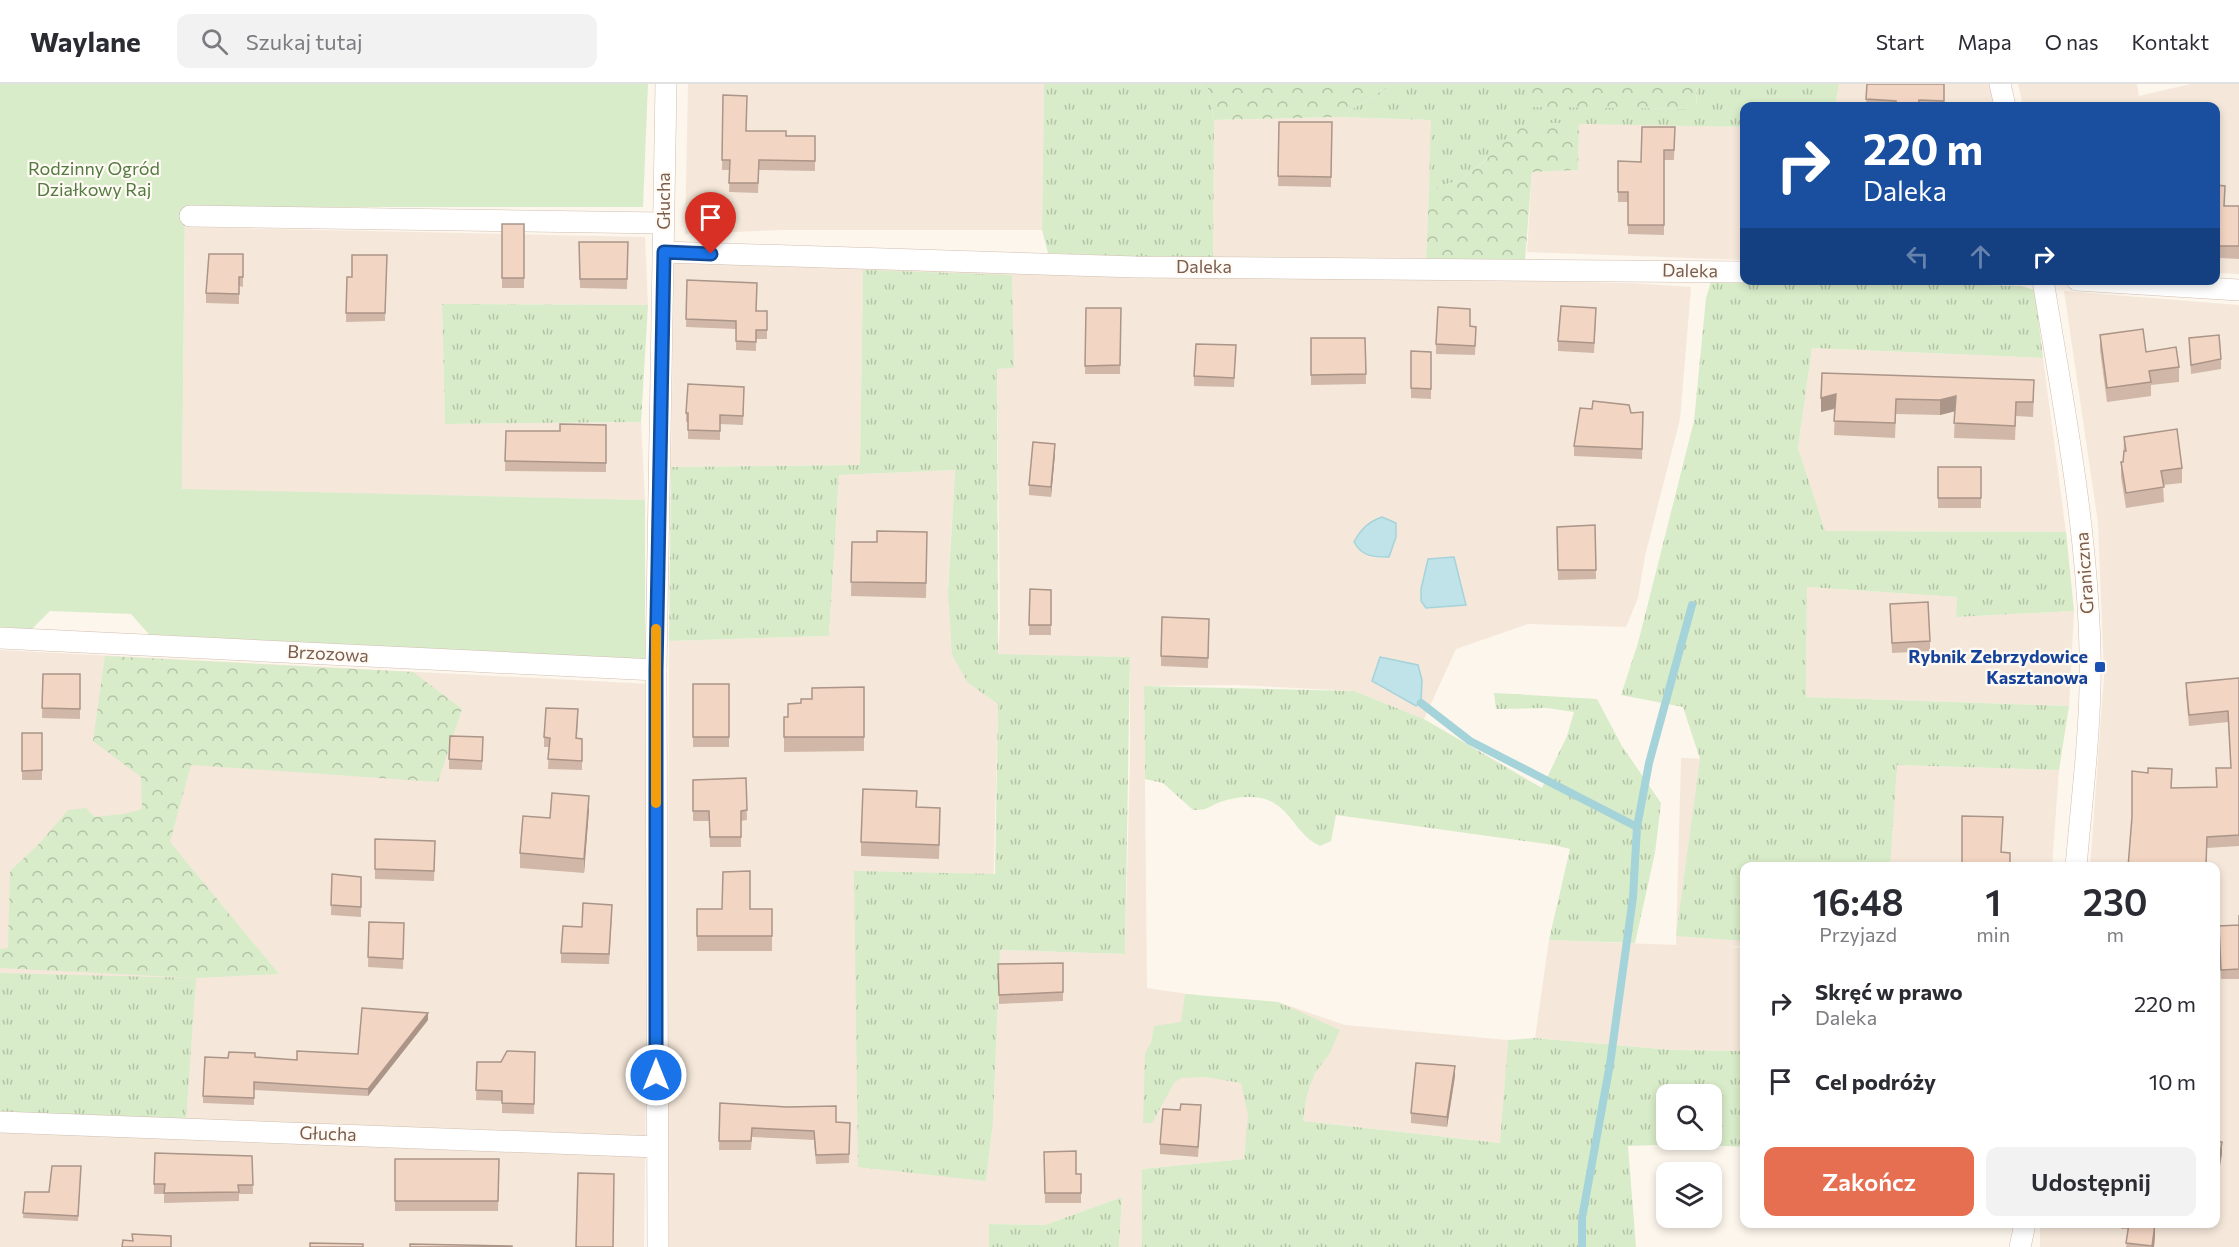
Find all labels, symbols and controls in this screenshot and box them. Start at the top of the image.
search box [177,14,597,68]
text: Waylane [30,24,141,58]
icon: search [198,25,231,58]
text: Szukaj tutaj [246,28,363,55]
text: Start [1876,29,1924,54]
text: Mapa [1957,29,2012,54]
text: O nas [2045,29,2098,54]
text: Kontakt [2131,29,2209,54]
text: 220 m [1863,122,1983,174]
icon: right [1764,126,1842,204]
park label: Rodzinny Ogród Działkowy Raj [28,157,160,200]
street label: Głucha [652,172,674,230]
text: Daleka [1863,174,1947,207]
pin [685,192,736,254]
icon: arrive [694,201,727,234]
icon: left [1901,240,1934,273]
icon: ahead [1964,240,1997,273]
icon: right [2027,240,2060,273]
street label: Daleka [1176,255,1232,277]
street label: Daleka [1662,259,1718,281]
street label: Graniczna [2070,531,2098,615]
street label: Brzozowa [287,640,369,666]
place label: Rybnik Zebrzydowice Kasztanowa [1908,645,2088,688]
marker: Rybnik Zebrzydowice Kasztanowa [2093,660,2107,674]
text: 16:48 [1812,879,1904,923]
text: 1 [1985,879,2001,923]
text: 230 [2083,879,2148,923]
text: Przyjazd [1819,922,1897,946]
text: min [1976,922,2010,946]
text: m [2106,922,2124,946]
text: Skręć w prawo [1815,978,1963,1005]
icon: right [1764,987,1797,1020]
text: 220 m [2134,990,2196,1017]
text: Daleka [1815,1005,1877,1029]
position arrow [624,1043,688,1107]
icon: arrive [1764,1065,1797,1098]
text: Cel podróży [1815,1068,1936,1095]
text: 10 m [2149,1068,2196,1095]
map controls [1656,1084,1722,1228]
button: search [1656,1084,1722,1150]
street label: Głucha [299,1121,357,1145]
button: Zakończ [1764,1147,1974,1216]
button: Udostępnij [1986,1147,2196,1216]
button: layers [1656,1162,1722,1228]

